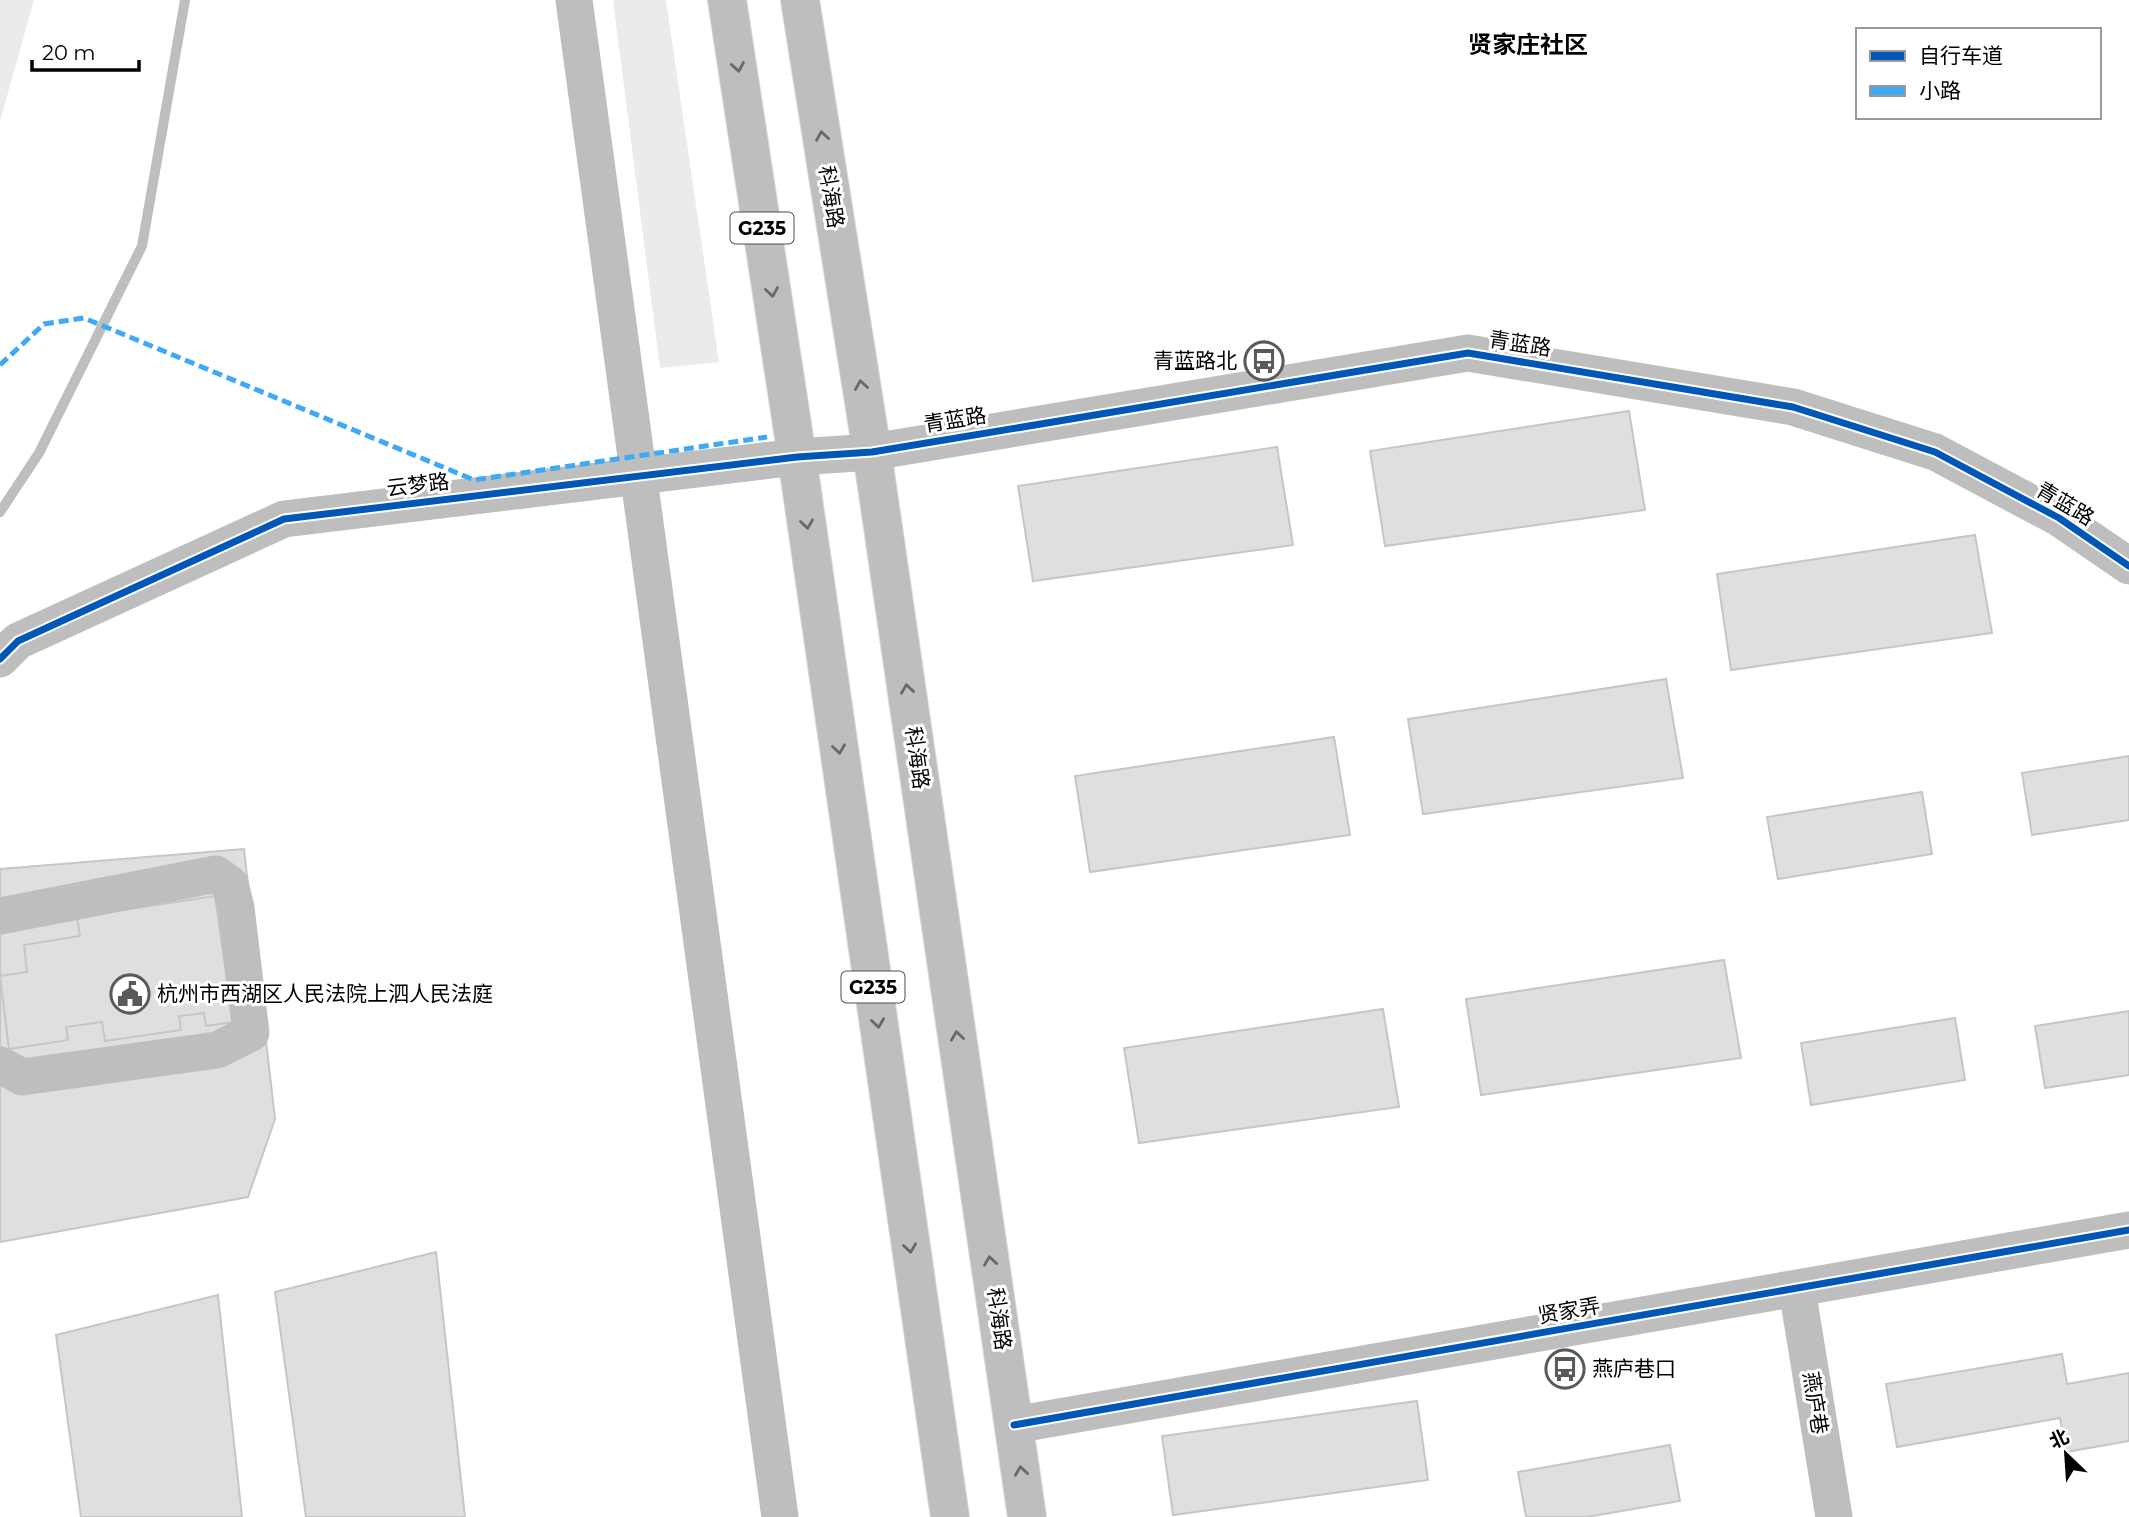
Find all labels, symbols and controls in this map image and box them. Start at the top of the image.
scale bar [32,28,138,72]
legend [1856,28,2101,119]
district label: 贤家庄社区 [1468,30,1588,59]
text: 20 m [42,40,96,65]
text: 自行车道 [1919,43,2003,68]
one-way arrow [730,62,745,73]
text: 小路 [1919,78,1961,103]
one-way arrow [814,130,829,142]
street label: 科海路 [814,164,849,230]
road number: G235 [730,212,794,244]
one-way arrow [764,286,779,298]
street label: 青蓝路 [1487,326,1553,361]
bus stop icon: 青蓝路北 [1243,340,1285,382]
place label: 青蓝路北 [1153,348,1237,373]
one-way arrow [854,379,869,391]
street label: 青蓝路 [922,402,988,437]
street label: 云梦路 [385,468,451,501]
street label: 青蓝路 [2032,477,2099,531]
one-way arrow [799,518,814,530]
one-way arrow [899,683,914,695]
street label: 科海路 [901,725,934,791]
one-way arrow [831,744,846,755]
road number: G235 [842,972,904,1002]
public building icon: 杭州市西湖区人民法院上泗人民法庭 [109,973,151,1015]
place label: 杭州市西湖区人民法院上泗人民法庭 [157,981,493,1006]
one-way arrow [870,1017,885,1029]
one-way arrow [950,1030,965,1041]
one-way arrow [903,1243,918,1254]
one-way arrow [983,1255,998,1267]
street label: 科海路 [983,1286,1016,1352]
street label: 贤家弄 [1536,1293,1602,1328]
bus stop icon: 燕庐巷口 [1544,1348,1586,1390]
place label: 燕庐巷口 [1592,1356,1676,1381]
street label: 燕庐巷 [1798,1370,1833,1436]
north arrow [2031,1419,2101,1489]
text: 北 [2046,1425,2073,1453]
one-way arrow [1013,1465,1028,1477]

